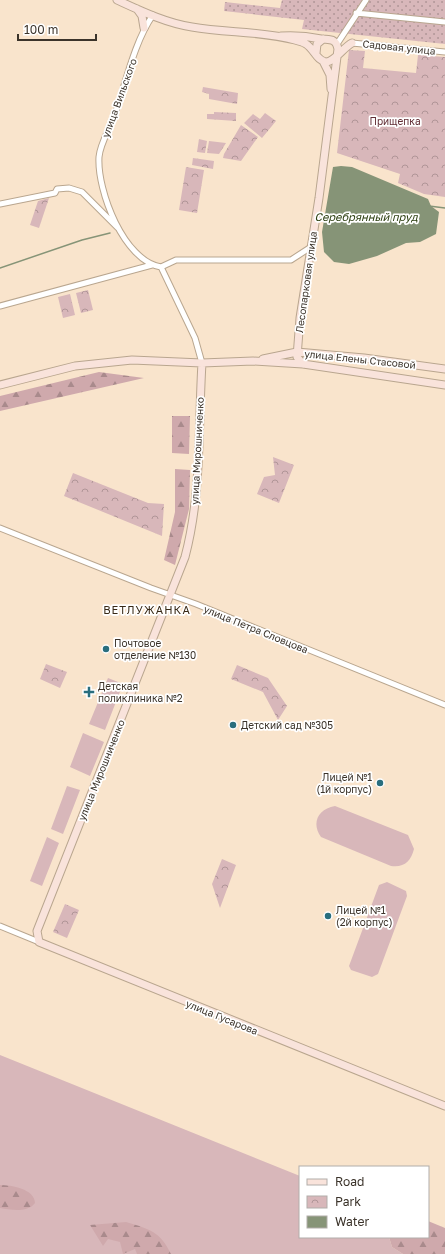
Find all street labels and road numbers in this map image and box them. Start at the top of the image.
street label: Садовая улица [362,37,436,57]
street label: улица Вильского [99,57,139,139]
street label: Лесопарковая улица [293,230,319,334]
street label: улица Елены Стасовой [304,347,416,371]
street label: улица Мирошниченко [188,397,206,505]
street label: улица Петра Словцова [202,603,310,655]
street label: улица Мирошниченко [75,718,127,822]
street label: улица Гусарова [184,997,260,1037]

